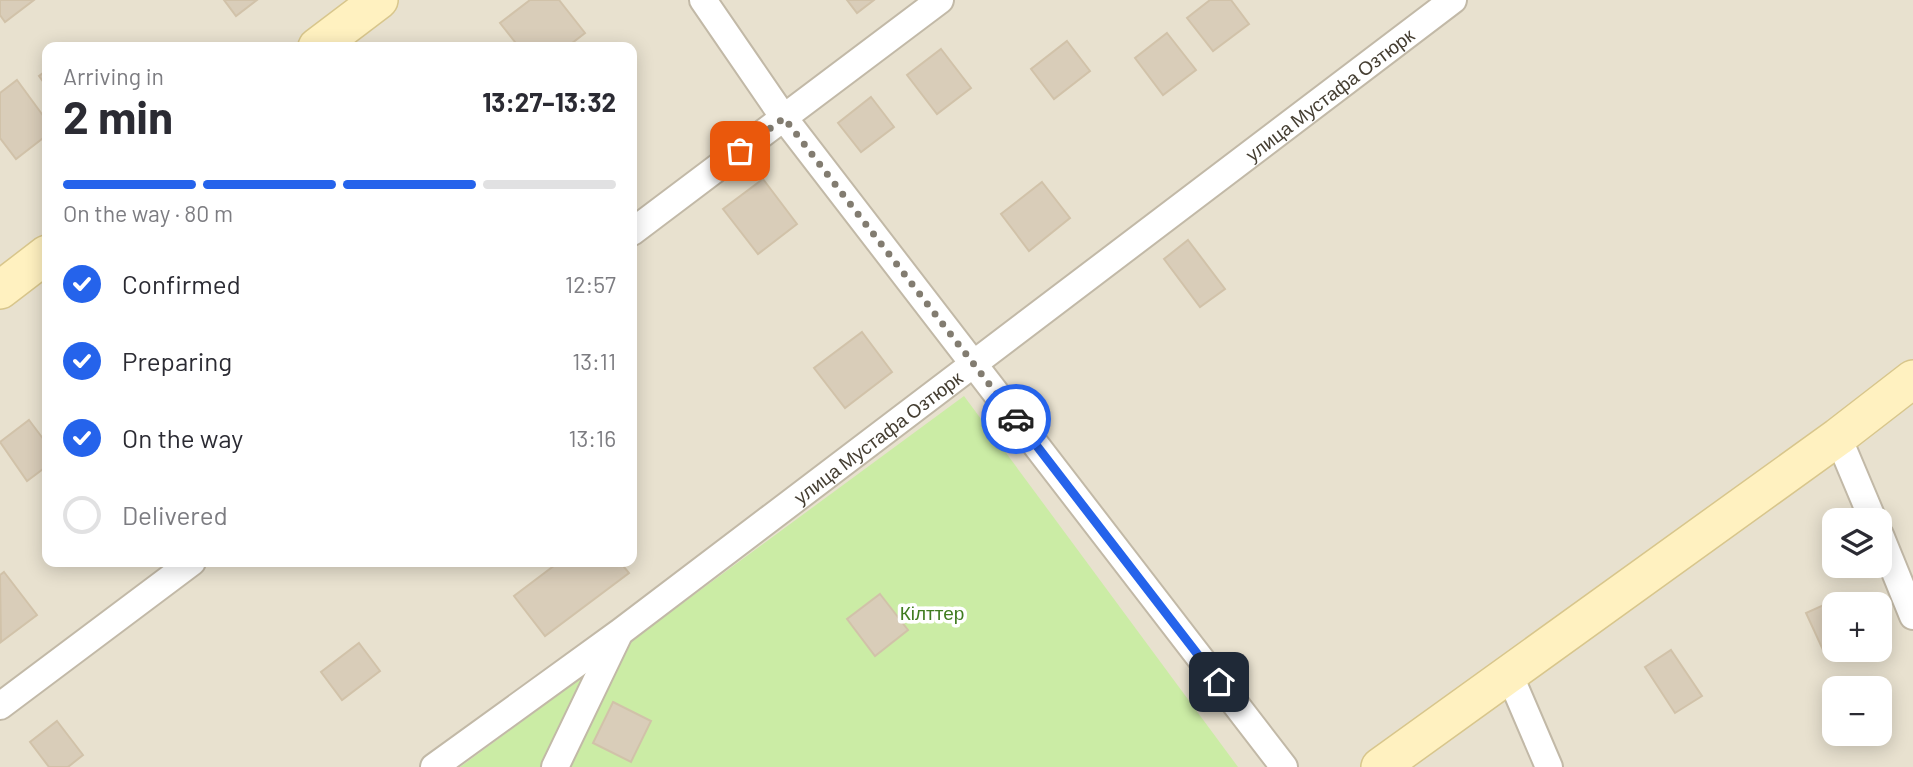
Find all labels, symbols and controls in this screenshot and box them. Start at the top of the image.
street label: улица Мустафа Озтюрк [1240,22,1418,165]
text: Arriving in [63,62,164,90]
text: 13:27–13:32 [482,86,616,117]
text: 2 min [63,88,173,143]
pin [710,121,770,181]
icon: bag [721,132,759,170]
text: On the way · 80 m [63,199,233,227]
icon: check [63,265,101,303]
text: Confirmed [122,268,241,299]
text: 12:57 [565,270,616,298]
icon: check [63,342,101,380]
text: Preparing [122,345,232,376]
text: 13:11 [572,347,616,375]
street label: улица Мустафа Озтюрк [789,365,967,508]
courier [981,384,1051,454]
icon: car [997,400,1035,438]
icon: check [63,419,101,457]
text: On the way [122,422,243,453]
text: 13:16 [568,424,616,452]
text: Delivered [122,499,228,530]
map controls [1822,508,1892,746]
button: layers [1822,508,1892,578]
button: + [1822,592,1892,662]
park label: Кілттер [900,601,964,624]
pin [1189,652,1249,712]
icon: home [1200,663,1238,701]
button: − [1822,676,1892,746]

